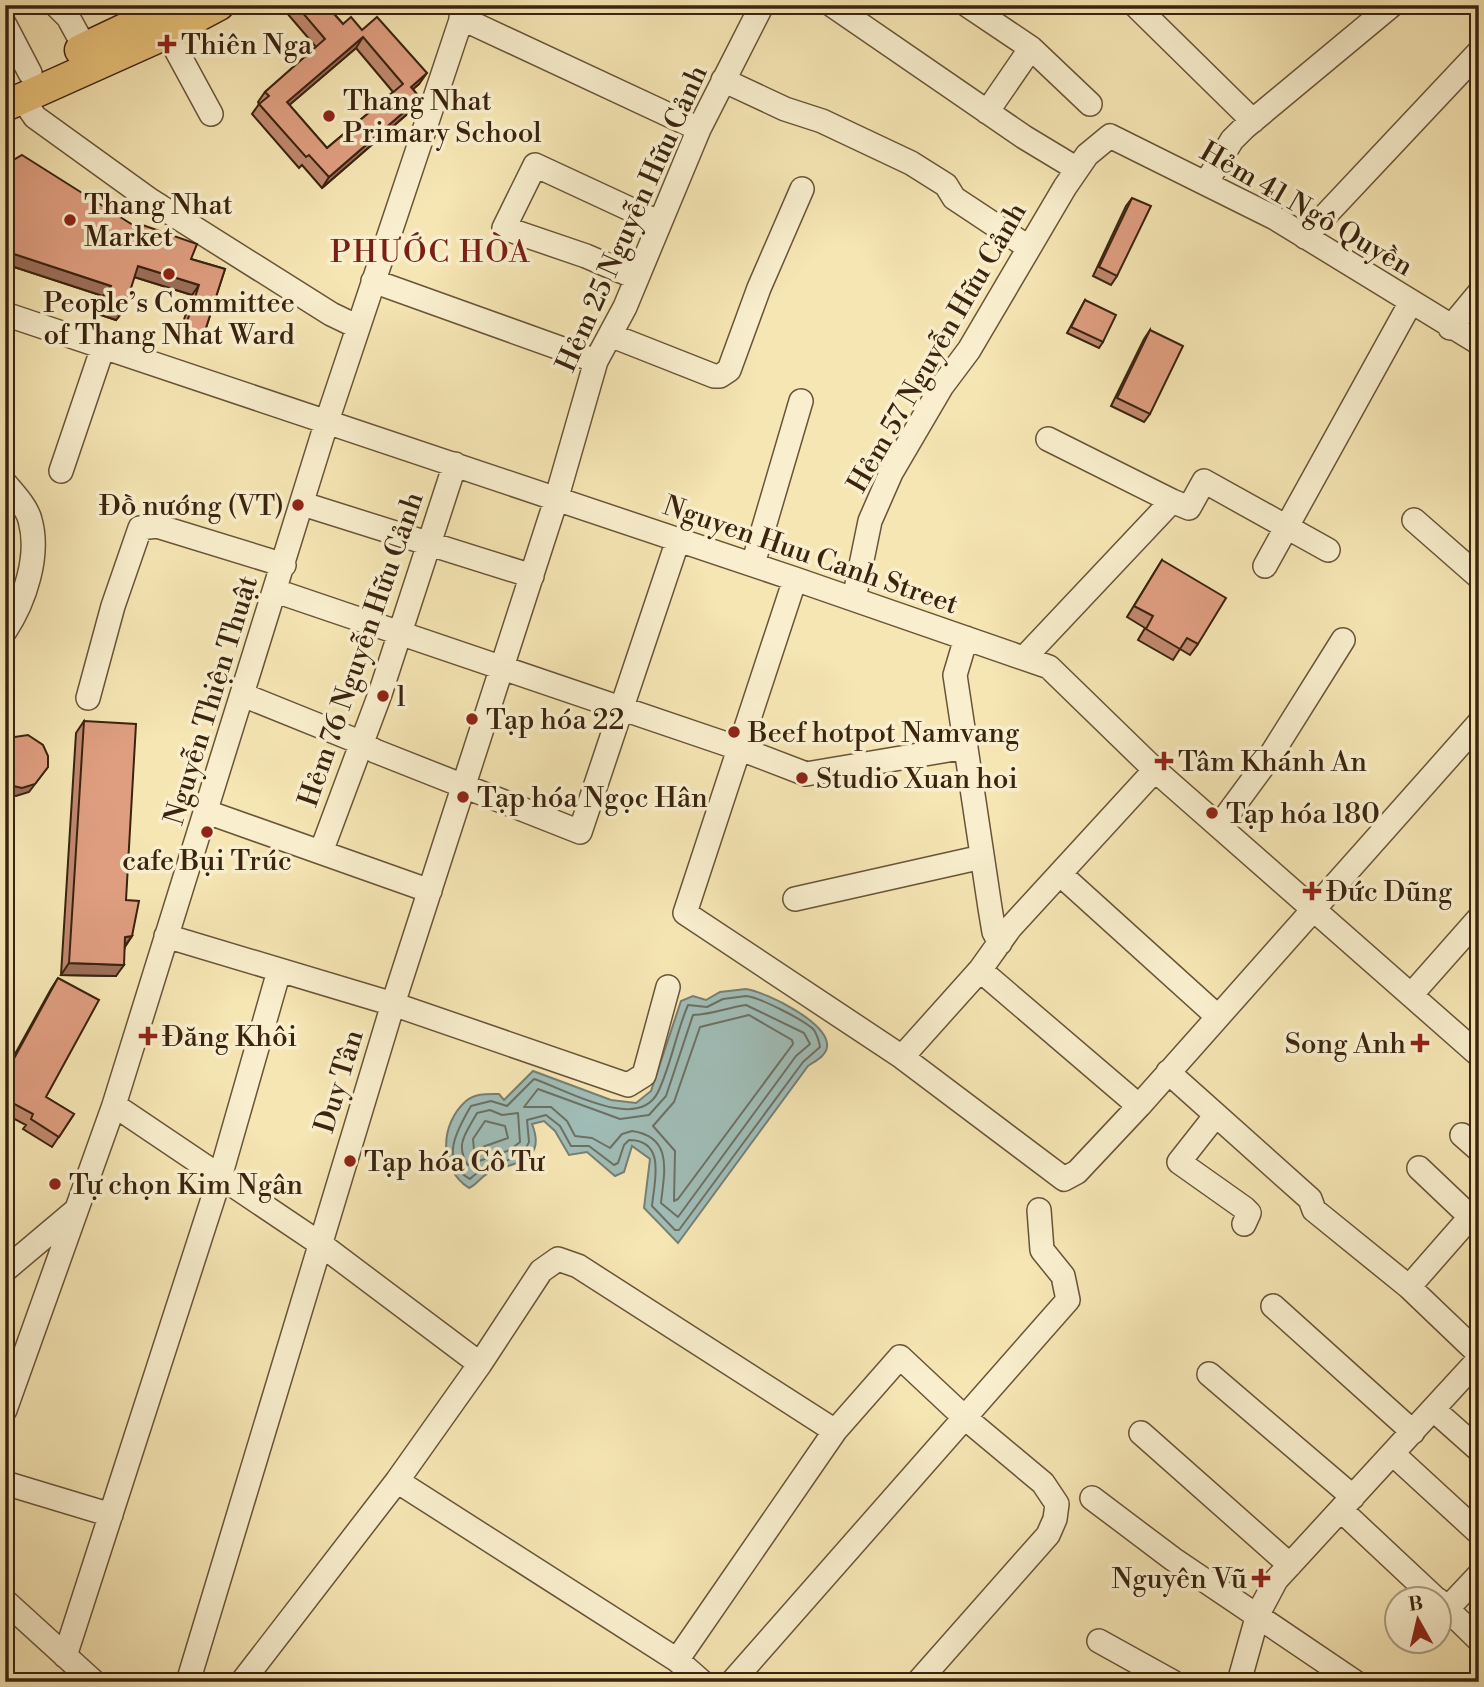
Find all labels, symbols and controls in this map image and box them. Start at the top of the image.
place label: Thiên Nga [181,28,313,63]
marker: Thiên Nga [159,36,175,52]
street label: Hẻm 25 Nguyễn Hữu Cảnh [549,60,716,377]
place label: Thang Nhat Primary School [343,84,542,151]
marker: Thang Nhat Primary School [321,108,337,124]
street label: Hẻm 41 Ngô Quyền [1194,134,1419,285]
place label: Thang Nhat Market [84,188,233,255]
street label: Hẻm 57 Nguyễn Hữu Cảnh [840,196,1035,499]
marker: Thang Nhat Market [62,212,78,228]
district label: PHƯỚC HÒA [330,232,532,272]
marker: People’s Committee of Thang Nhat Ward [161,266,177,282]
place label: People’s Committee of Thang Nhat Ward [43,286,295,353]
street label: Hẻm 76 Nguyễn Hữu Cảnh [291,487,432,812]
street label: Nguyen Huu Canh Street [658,488,963,622]
place label: Đồ nướng (VT) [99,489,284,524]
marker: Đồ nướng (VT) [290,497,306,513]
street label: Nguyễn Thiện Thuật [157,572,266,829]
place label: l [397,680,405,715]
marker: l [375,688,391,704]
place label: Tạp hóa 22 [486,703,624,738]
marker: Tạp hóa 22 [464,711,480,727]
place label: Beef hotpot Namvang [747,716,1020,751]
marker: Beef hotpot Namvang [726,724,742,740]
place label: Tâm Khánh An [1178,745,1367,780]
marker: Tâm Khánh An [1156,753,1172,769]
place label: Studio Xuan hoi [816,762,1018,797]
marker: Studio Xuan hoi [794,770,810,786]
place label: Tạp hóa Ngọc Hân [477,781,708,816]
marker: Tạp hóa Ngọc Hân [455,789,471,805]
place label: Tạp hóa 180 [1226,797,1380,832]
marker: Tạp hóa 180 [1204,805,1220,821]
marker: cafe Bụi Trúc [199,824,215,840]
place label: cafe Bụi Trúc [122,844,292,879]
place label: Đức Dũng [1326,875,1453,910]
marker: Đức Dũng [1304,883,1320,899]
place label: Đăng Khôi [162,1020,297,1055]
street label: Duy Tân [307,1025,372,1137]
place label: Song Anh [1285,1027,1406,1062]
marker: Đăng Khôi [140,1028,156,1044]
marker: Song Anh [1412,1035,1428,1051]
place label: Tạp hóa Cô Tư [364,1145,546,1180]
marker: Tạp hóa Cô Tư [342,1153,358,1169]
place label: Tự chọn Kim Ngân [69,1168,303,1203]
marker: Tự chọn Kim Ngân [47,1176,63,1192]
place label: Nguyên Vũ [1111,1562,1247,1597]
marker: Nguyên Vũ [1253,1570,1269,1586]
north arrow [1382,1586,1452,1656]
text: B [1407,1591,1425,1617]

